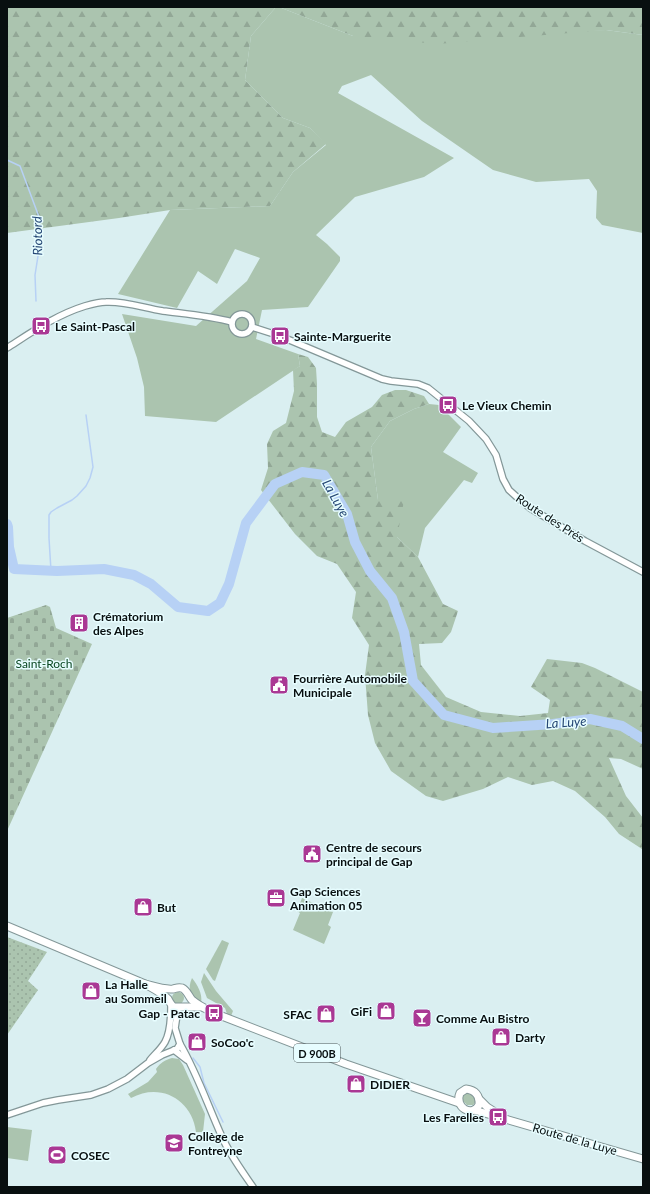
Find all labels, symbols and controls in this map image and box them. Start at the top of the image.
water label: Riotord [29,216,45,256]
bus stop icon: Le Saint-Pascal [30,315,52,337]
place label: Le Saint-Pascal [55,319,135,334]
bus stop icon: Sainte-Marguerite [269,325,291,347]
place label: Sainte-Marguerite [294,329,392,344]
bus stop icon: Le Vieux Chemin [437,394,459,416]
place label: Le Vieux Chemin [462,398,552,413]
water label: La Luye [319,476,353,520]
street label: Route des Prés [513,490,587,546]
place label: Crématorium des Alpes [93,609,163,638]
building icon: Crématorium des Alpes [68,612,90,634]
park label: Saint-Roch [15,656,73,671]
place label: Fourrière Automobile Municipale [293,671,408,700]
public building icon: Fourrière Automobile Municipale [268,674,290,696]
water label: La Luye [545,713,587,731]
place label: Centre de secours principal de Gap [326,840,422,869]
public building icon: Centre de secours principal de Gap [301,843,323,865]
place label: Gap Sciences Animation 05 [289,884,362,913]
office icon: Gap Sciences Animation 05 [265,887,287,909]
shop icon: But [132,896,154,918]
place label: But [157,900,177,915]
place label: La Halle au Sommeil [105,977,167,1006]
shop icon: La Halle au Sommeil [80,980,102,1002]
shop icon: GiFi [375,1000,397,1022]
bus stop icon: Gap - Patac [203,1002,225,1024]
shop icon: SFAC [315,1003,337,1025]
place label: GiFi [351,1004,372,1019]
place label: Gap - Patac [139,1006,200,1021]
place label: SFAC [283,1007,312,1022]
bar icon: Comme Au Bistro [411,1007,433,1029]
place label: Comme Au Bistro [436,1011,529,1026]
shop icon: Darty [490,1026,512,1048]
place label: Darty [515,1030,546,1045]
shop icon: SoCoo'c [186,1031,208,1053]
place label: SoCoo'c [211,1035,254,1050]
road number: D 900B [294,1044,340,1062]
shop icon: DIDIER [345,1073,367,1095]
place label: DIDIER [370,1077,410,1092]
bus stop icon: Les Farelles [487,1106,509,1128]
place label: Les Farelles [423,1110,484,1125]
street label: Route de la Luye [531,1120,619,1158]
place label: Collège de Fontreyne [188,1129,244,1158]
school or university icon: Collège de Fontreyne [163,1132,185,1154]
sports icon: COSEC [46,1144,68,1166]
place label: COSEC [71,1148,110,1163]

